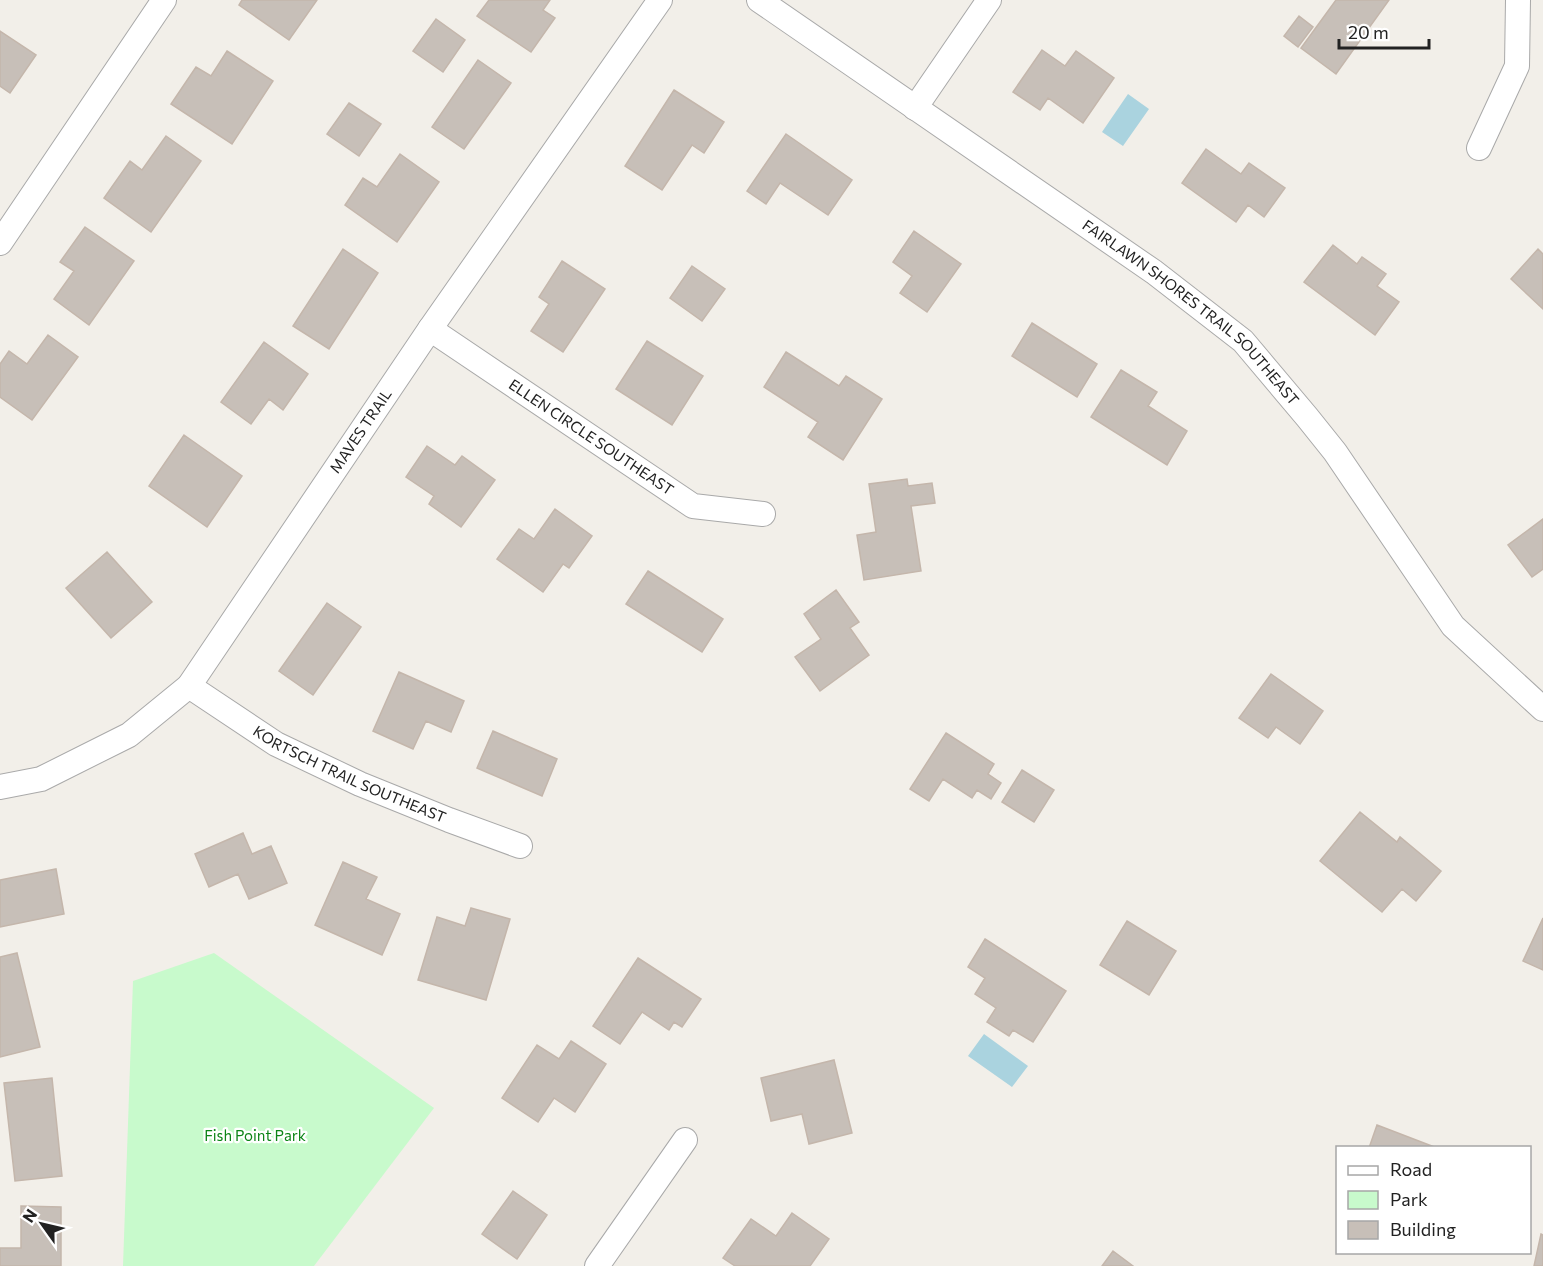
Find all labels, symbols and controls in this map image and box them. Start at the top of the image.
scale bar [1339,12,1429,50]
text: 20 m [1348,21,1389,43]
street label: FAIRLAWN SHORES TRAIL SOUTHEAST [1079,215,1303,409]
street label: ELLEN CIRCLE SOUTHEAST [506,375,678,498]
street label: MAVES TRAIL [325,385,395,476]
street label: KORTSCH TRAIL SOUTHEAST [250,721,449,826]
park label: Fish Point Park [204,1126,306,1144]
legend [1336,1146,1531,1254]
text: Road [1390,1158,1432,1180]
text: Park [1390,1188,1428,1210]
north arrow [12,1194,72,1254]
text: N [18,1205,40,1226]
text: Building [1390,1218,1456,1240]

